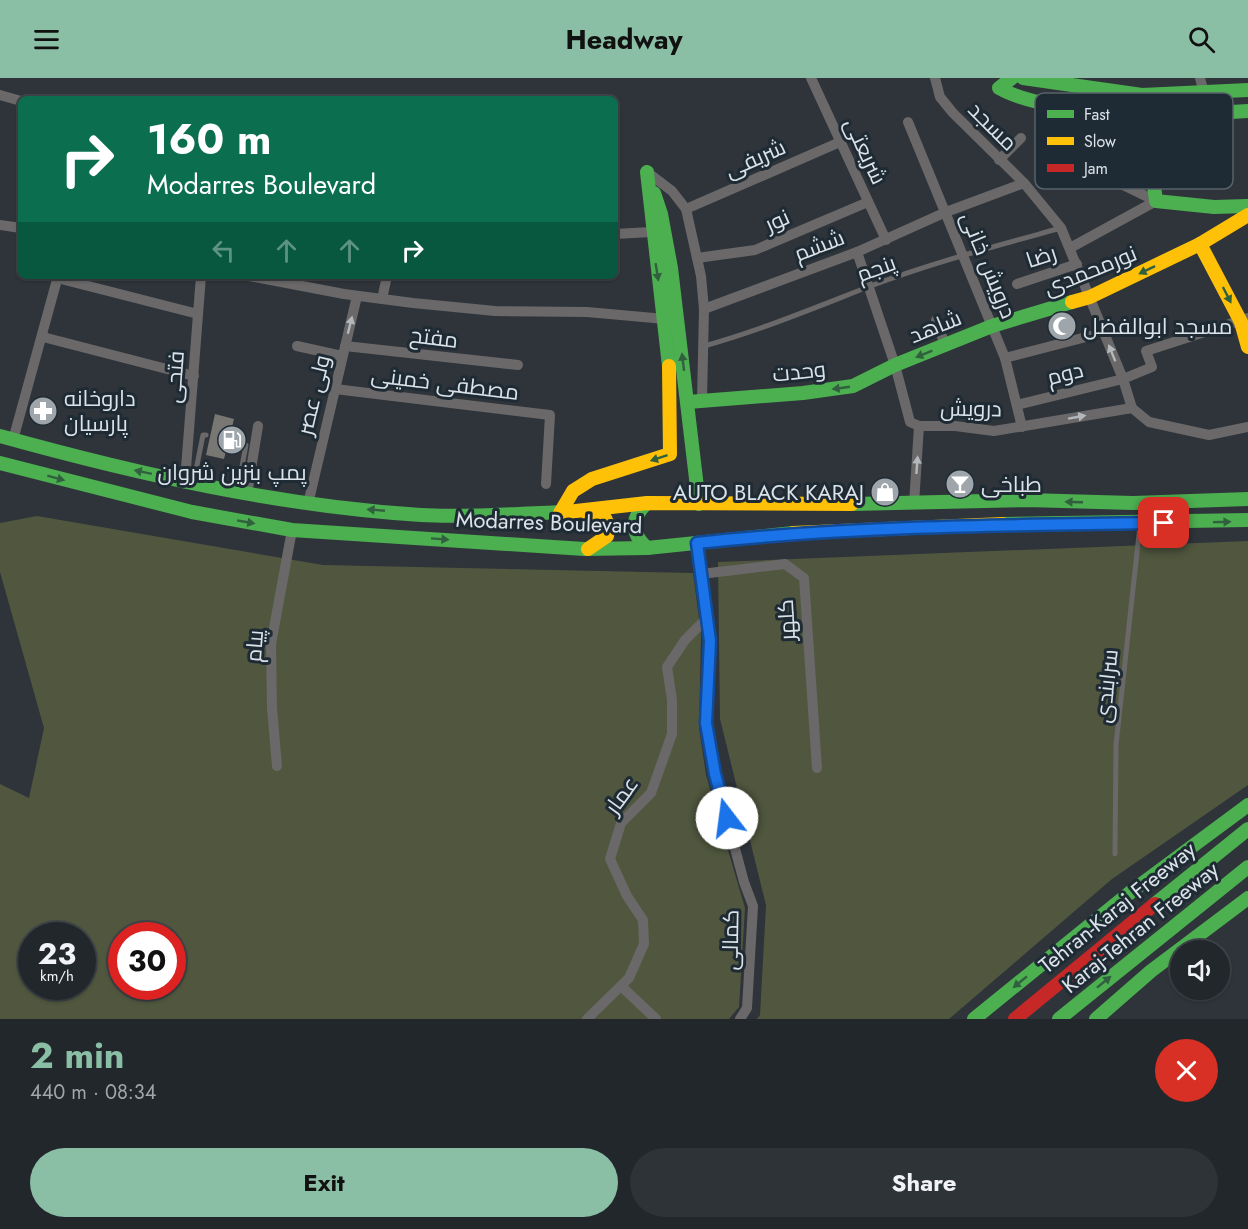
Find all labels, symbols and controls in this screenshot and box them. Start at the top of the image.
text: Headway [566,20,682,59]
icon: menu [30,23,63,56]
icon: search [1185,23,1218,56]
legend [1035,93,1233,189]
street label: مسجد [961,94,1025,158]
text: Fast [1084,103,1110,126]
text: 160 m [147,109,271,170]
street label: شریعتی [837,112,895,190]
icon: right [48,120,126,198]
street label: شریفی [719,130,791,186]
text: Slow [1084,130,1116,153]
text: Jam [1082,157,1108,180]
text: Modarres Boulevard [147,165,376,204]
street label: نور [758,200,795,240]
street label: درویش خانی [953,207,1025,323]
street label: ششم [789,221,849,269]
icon: left [207,234,240,267]
icon: ahead [270,234,303,267]
icon: ahead [333,234,366,267]
icon: right [396,234,429,267]
street label: رضا [1022,236,1060,276]
street label: نورمحمدی [1039,237,1141,303]
street label: پنجم [852,246,900,290]
one-way arrow [653,262,662,281]
one-way arrow [1139,265,1156,274]
one-way arrow [1222,286,1232,303]
street label: شاهد [904,301,966,351]
mosque icon: مسجد ابوالفضل [1046,310,1078,342]
place label: مسجد ابوالفضل [1083,310,1232,342]
one-way arrow [346,316,356,334]
street label: مفتح [408,318,460,356]
one-way arrow [1107,344,1117,362]
street label: فتحی [156,350,192,404]
one-way arrow [915,350,933,359]
street label: ولی عصر [288,352,338,440]
street label: وحدت [771,352,827,390]
one-way arrow [679,353,688,372]
street label: دوم [1043,353,1087,393]
street label: مصطفی خمینی [369,358,521,408]
place label: داروخانه پارسیان [64,382,136,439]
one-way arrow [832,383,851,393]
street label: درویش [940,391,1002,425]
pharmacy icon: داروخانه پارسیان [27,395,59,427]
one-way arrow [1068,413,1087,422]
fuel station icon: پمپ بنزین شروان [216,424,248,456]
one-way arrow [650,453,668,463]
one-way arrow [912,455,922,474]
place label: پمپ بنزین شروان [157,456,307,488]
one-way arrow [133,467,152,476]
bar icon: طباخی [944,468,976,500]
place label: طباخی [981,468,1042,500]
one-way arrow [47,474,65,484]
place label: AUTO BLACK KARAJ [673,476,864,508]
shop icon: AUTO BLACK KARAJ [869,476,901,508]
one-way arrow [1065,497,1084,506]
pin [1138,497,1189,548]
street label: Modarres Boulevard [455,503,643,541]
one-way arrow [367,505,386,515]
icon: arrive [1147,506,1180,539]
one-way arrow [1212,517,1231,527]
one-way arrow [237,518,256,527]
one-way arrow [431,534,450,544]
street label: کلهر [769,598,803,644]
street label: پیام [237,628,271,663]
street label: سرابندی [1086,647,1126,725]
street label: عمار [595,769,646,822]
position arrow [695,786,759,850]
street label: Tehran-Karaj Freeway [1032,833,1203,980]
street label: Karaj-Tehran Freeway [1055,853,1226,1000]
street label: کمالی [713,909,747,971]
speed limit sign: 30 [108,922,186,1000]
text: 23 [38,932,76,975]
map controls [1170,940,1230,1000]
button: sound [1170,940,1230,1000]
text: km/h [40,965,74,987]
one-way arrow [1012,976,1027,988]
one-way arrow [1097,977,1112,989]
text: 2 min [30,1029,125,1081]
button: close [1155,1039,1218,1102]
text: 440 m · 08:34 [30,1078,156,1107]
button: Exit [30,1148,618,1217]
button: Share [630,1148,1218,1217]

